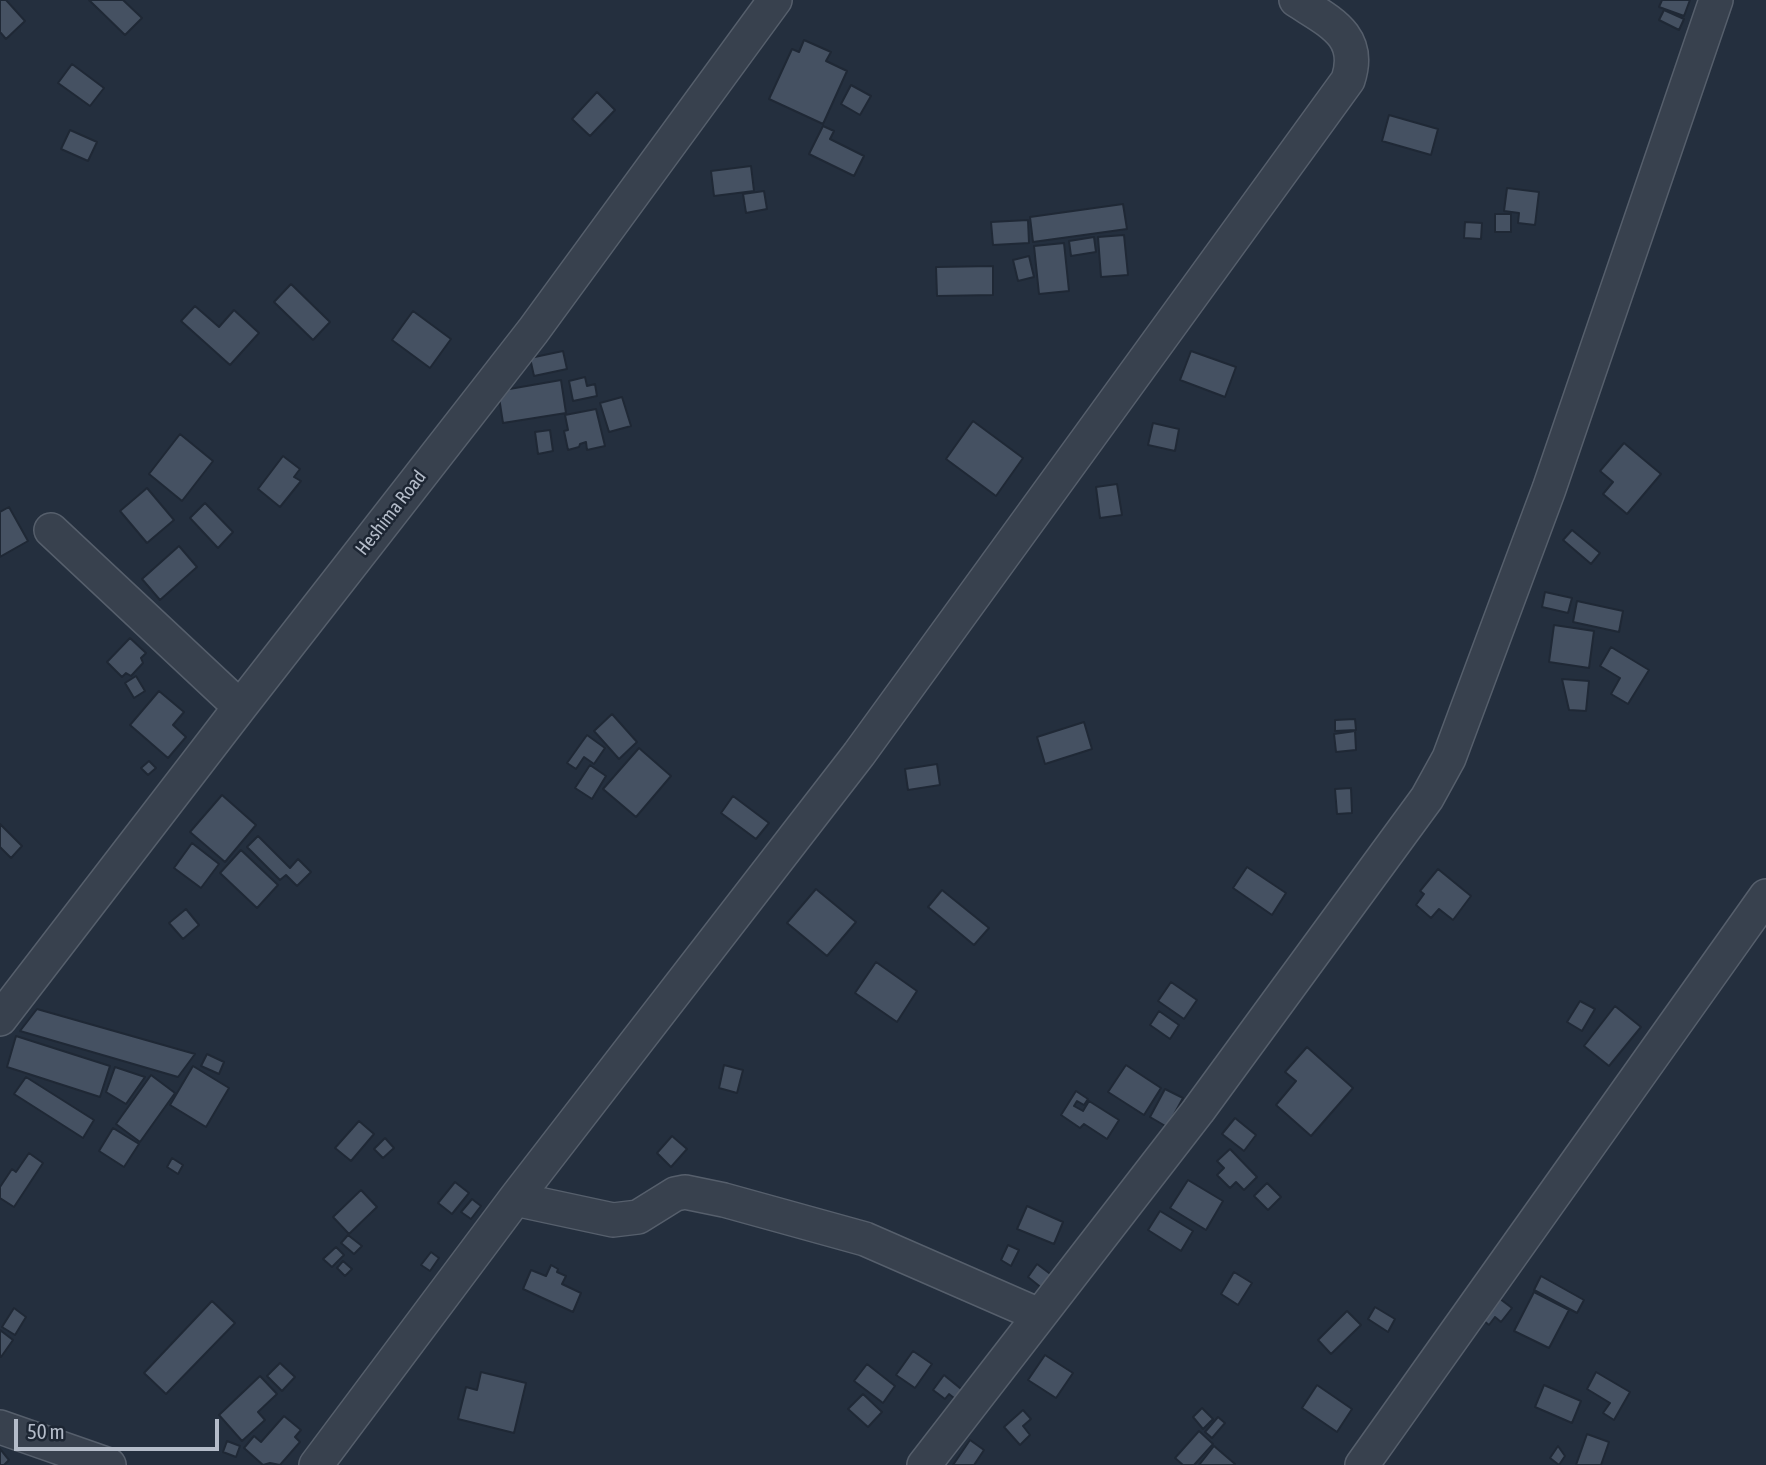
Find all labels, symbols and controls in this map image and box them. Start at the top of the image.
street label: Heshima Road [351,466,431,560]
scale bar [18,1406,222,1450]
text: 50 m [27,1419,65,1443]

